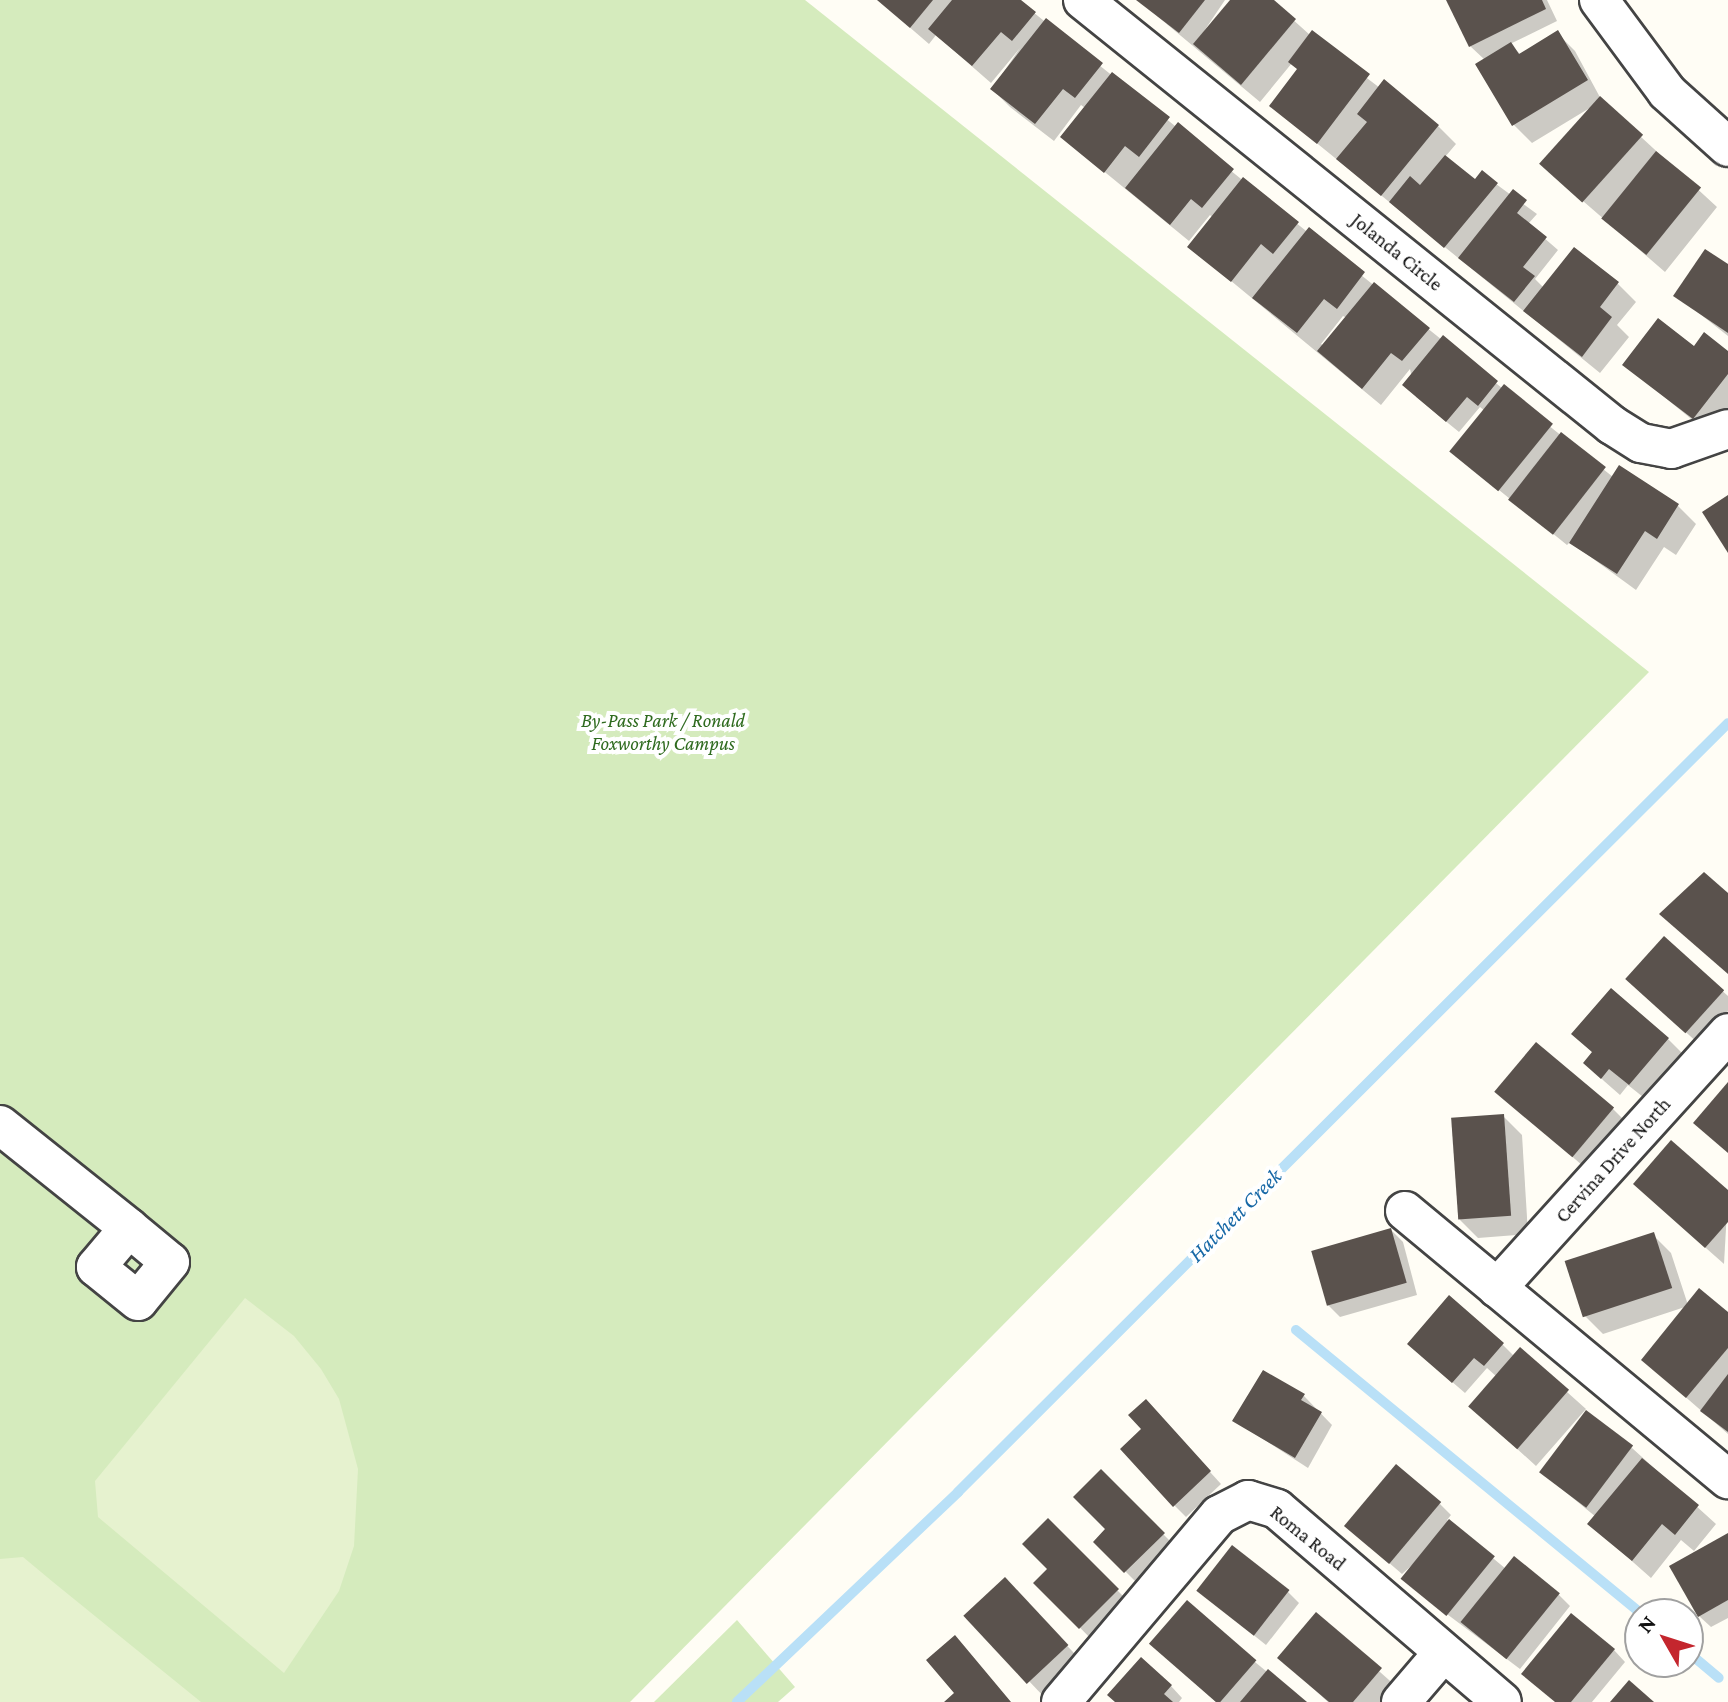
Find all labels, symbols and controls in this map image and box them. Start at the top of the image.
street label: Jolanda Circle [1346,208,1448,296]
park label: By-Pass Park / Ronald Foxworthy Campus [581,709,745,756]
street label: Cervina Drive North [1550,1092,1676,1228]
water label: Hatchett Creek [1183,1163,1287,1267]
street label: Roma Road [1265,1500,1351,1576]
north arrow [1624,1598,1704,1678]
text: N [1632,1610,1661,1638]

